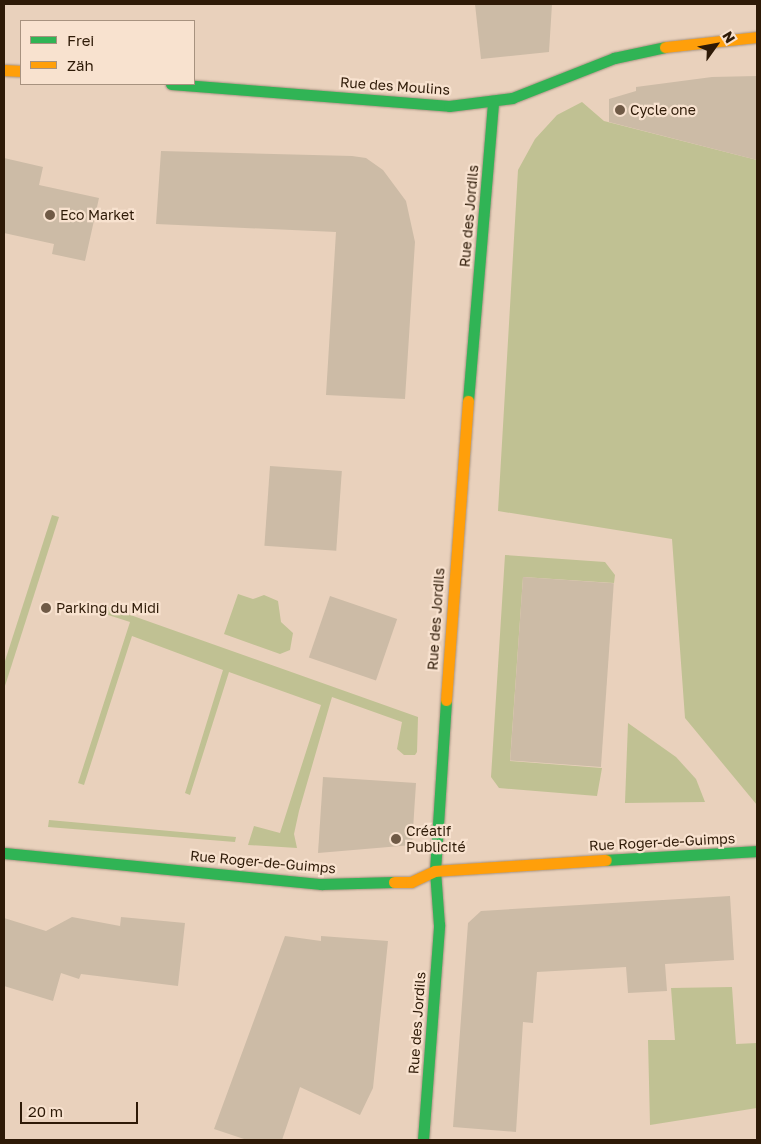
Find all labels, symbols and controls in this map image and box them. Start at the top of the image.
legend [20,20,195,85]
north arrow [691,20,741,70]
text: N [719,28,739,46]
text: Frei [67,31,94,49]
text: Zäh [67,56,94,74]
street label: Rue des Moulins [339,74,451,98]
place label: Cycle one [630,102,696,118]
marker: Cycle one [614,104,626,116]
street label: Rue des Jordils [456,164,482,268]
place label: Eco Market [60,207,135,223]
marker: Eco Market [44,209,56,221]
street label: Rue des Jordils [424,567,448,671]
place label: Parking du Midi [56,600,160,616]
marker: Parking du Midi [40,602,52,614]
place label: Créatif Publicité [406,823,466,856]
street label: Rue Roger-de-Guimps [588,830,736,854]
marker: Créatif Publicité [390,833,402,845]
street label: Rue Roger-de-Guimps [189,847,337,877]
street label: Rue des Jordils [405,971,429,1075]
scale bar [22,1092,140,1124]
text: 20 m [28,1102,63,1120]

